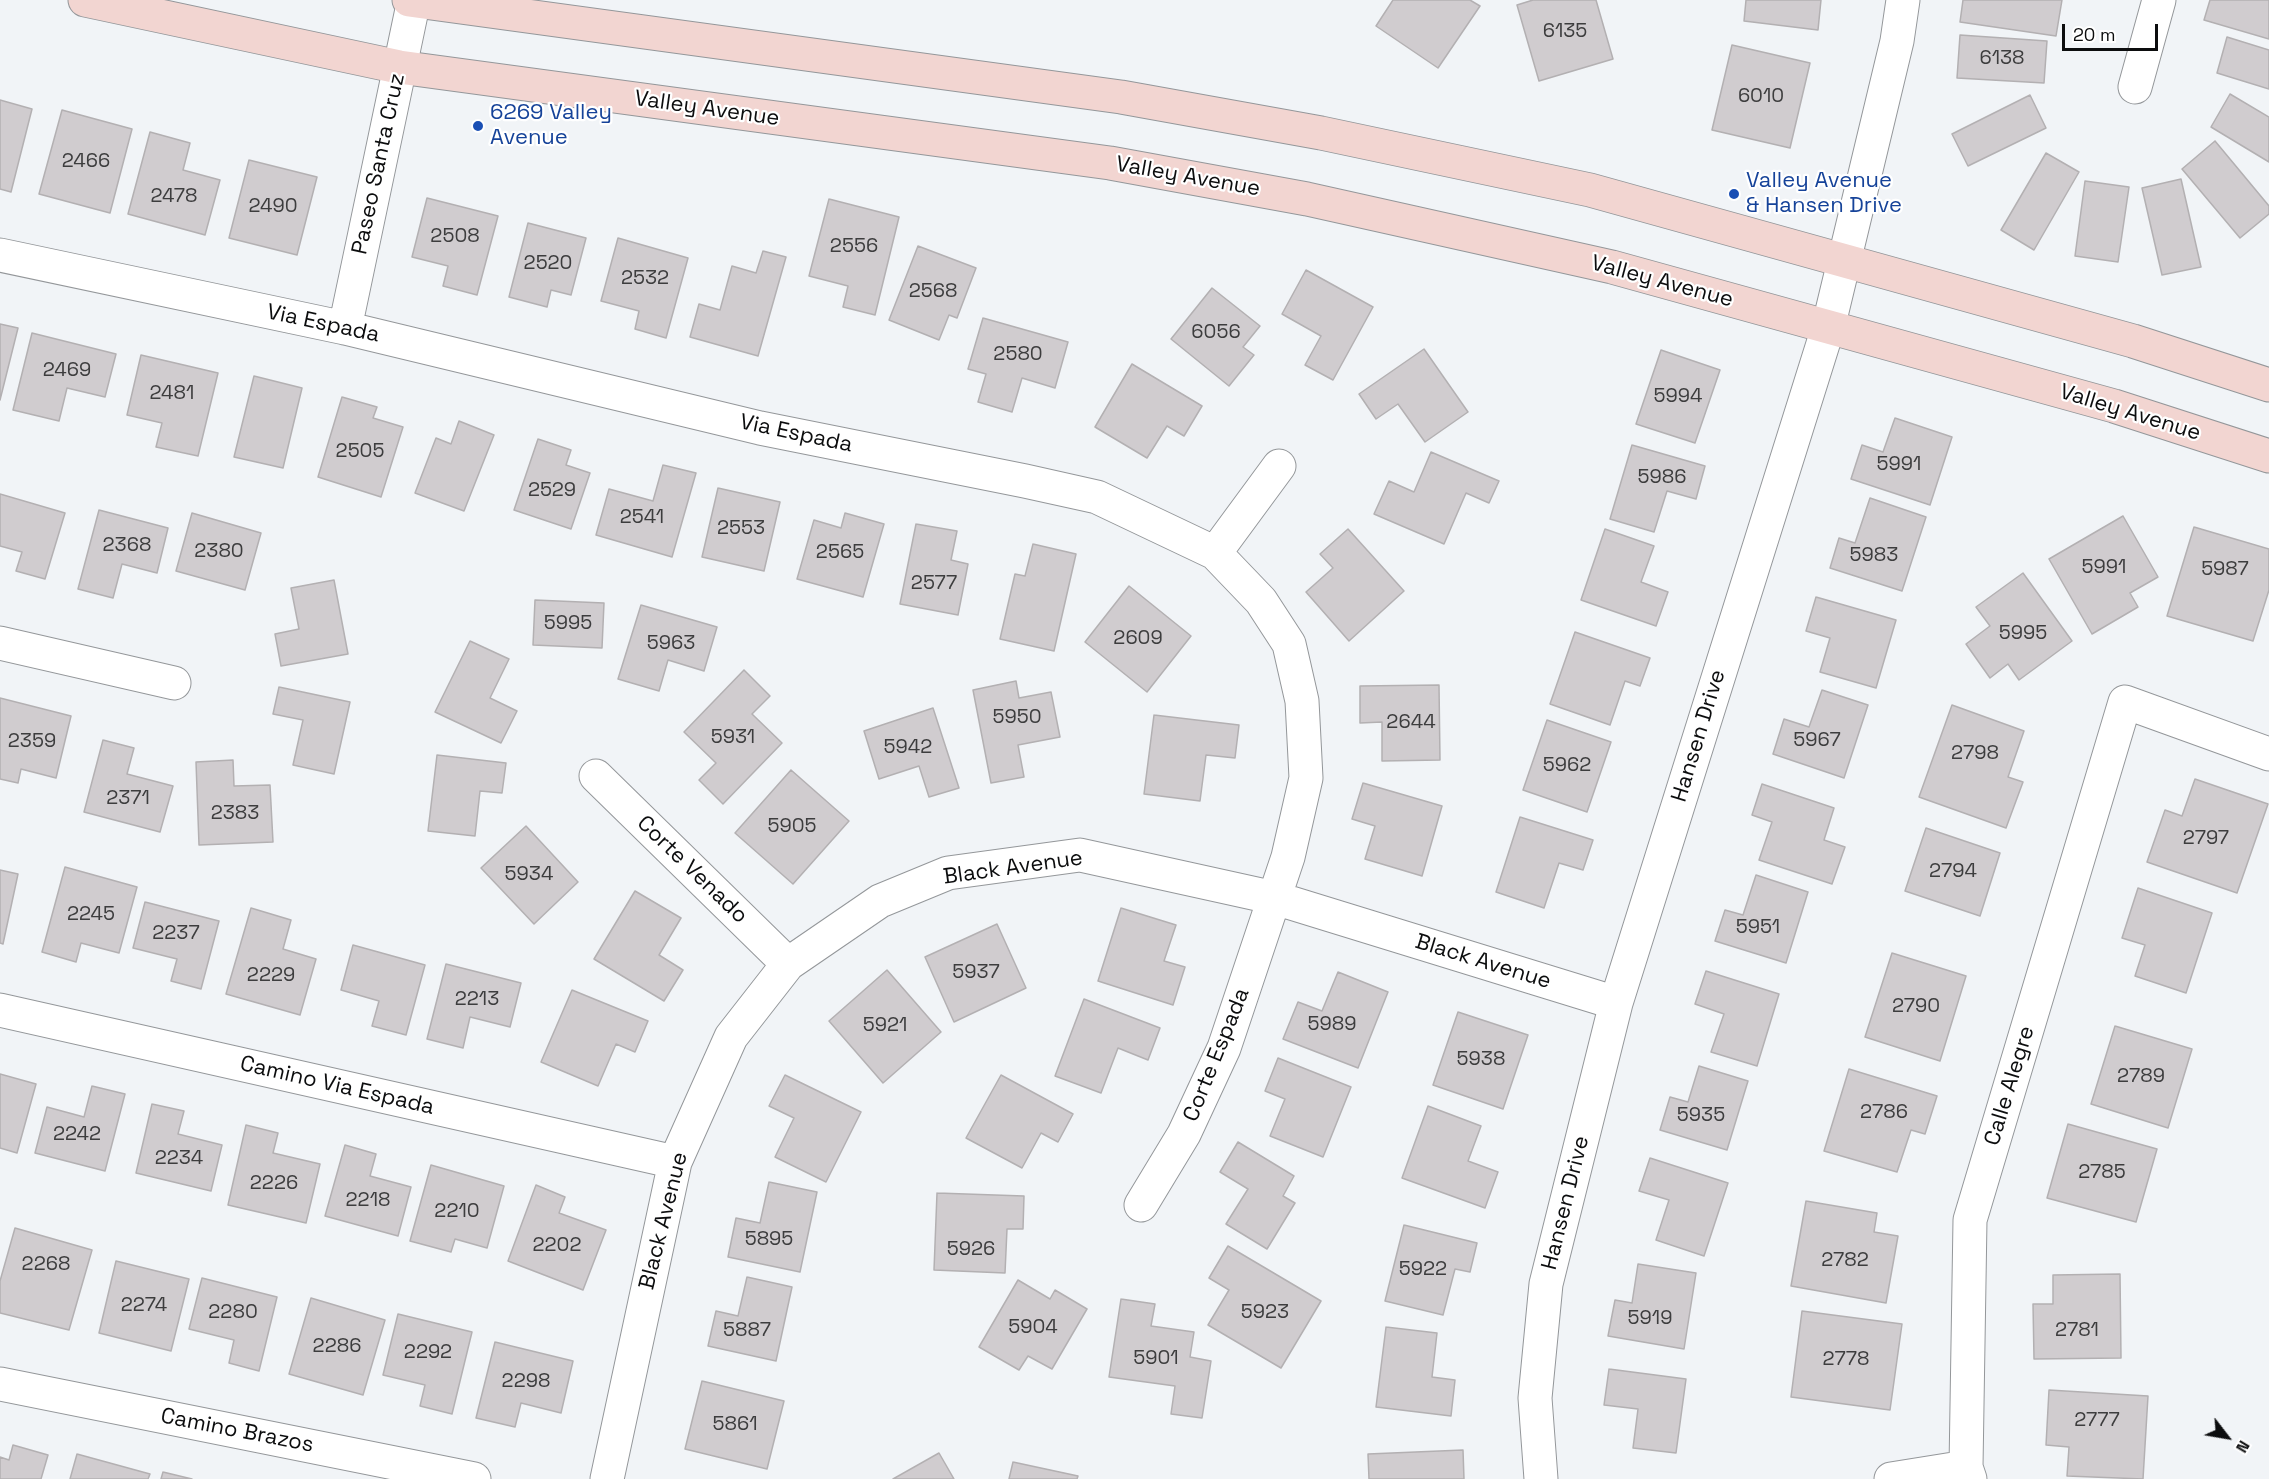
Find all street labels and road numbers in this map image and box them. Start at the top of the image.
street label: Paseo Santa Cruz [347,71,411,257]
street label: Valley Avenue [633,86,781,132]
street label: Valley Avenue [1114,151,1262,203]
street label: Valley Avenue [1588,250,1736,314]
street label: Via Espada [264,299,382,349]
street label: Valley Avenue [2056,379,2204,447]
street label: Via Espada [737,409,855,459]
street label: Hansen Drive [1666,667,1732,805]
street label: Corte Venado [631,811,753,929]
street label: Black Avenue [942,845,1084,891]
street label: Black Avenue [1412,929,1554,995]
street label: Corte Espada [1178,984,1256,1126]
street label: Calle Alegre [1979,1023,2041,1149]
street label: Camino Via Espada [237,1051,437,1121]
street label: Hansen Drive [1537,1133,1595,1273]
street label: Black Avenue [634,1150,694,1292]
street label: Camino Brazos [158,1403,316,1459]

